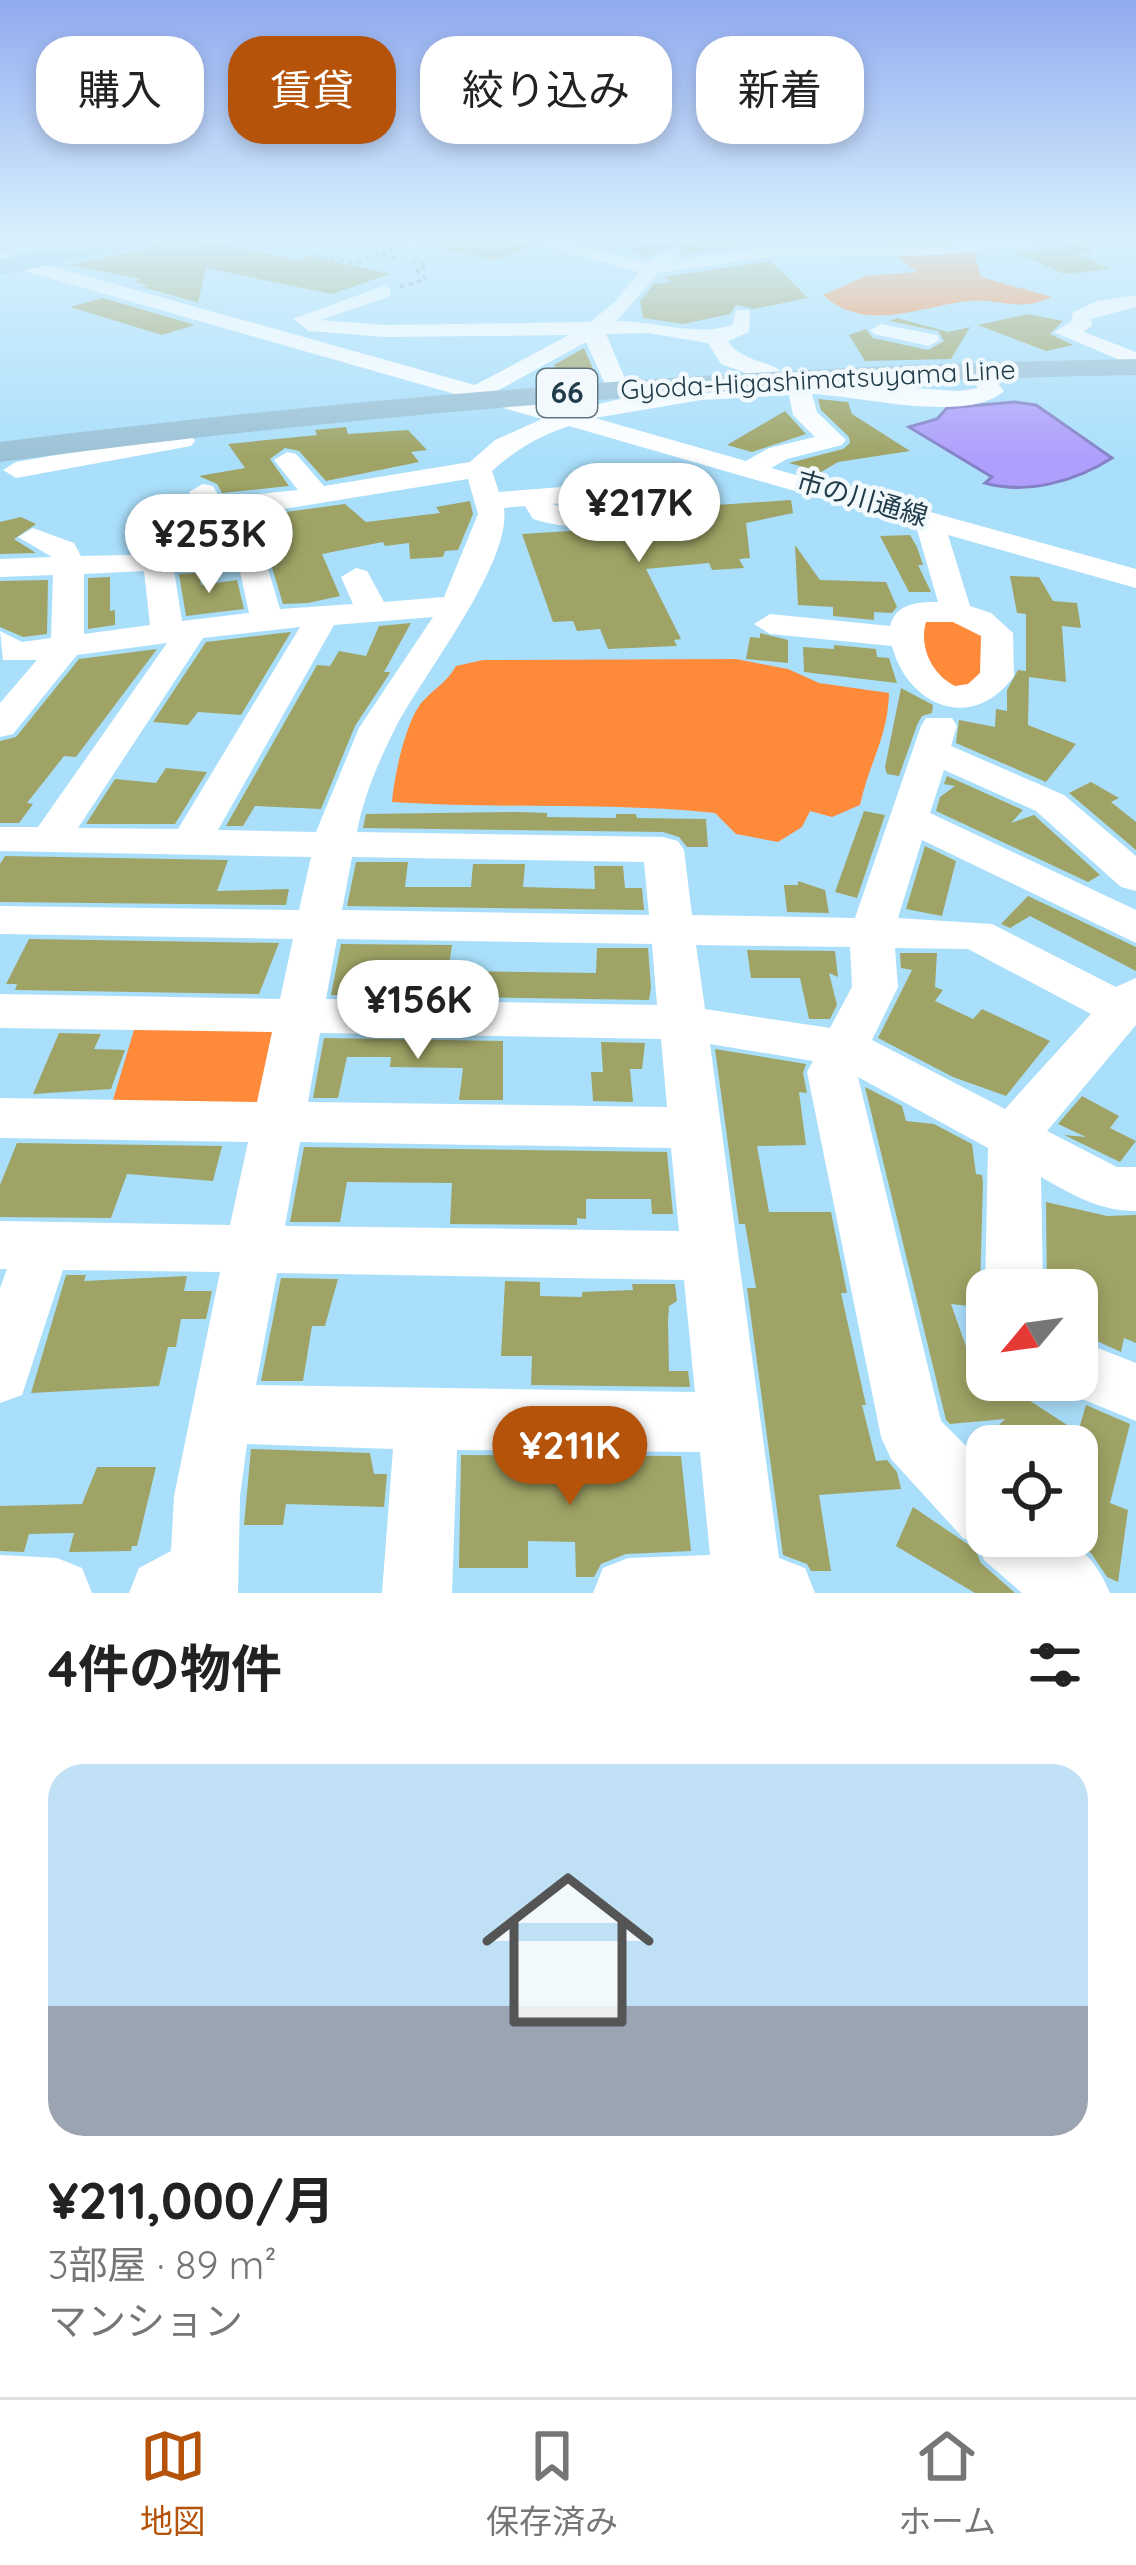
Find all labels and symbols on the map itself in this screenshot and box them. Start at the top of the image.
street label: Gyoda-Higashimatsuyama Line [620,352,1016,406]
road number: 66 [537,369,597,417]
pin: ¥217K [555,463,723,565]
street label: 市の川通線 [793,463,932,533]
pin: ¥253K [125,494,293,596]
pin: ¥156K [334,960,502,1062]
north arrow [966,1269,1098,1401]
pin: ¥211K [486,1406,654,1508]

